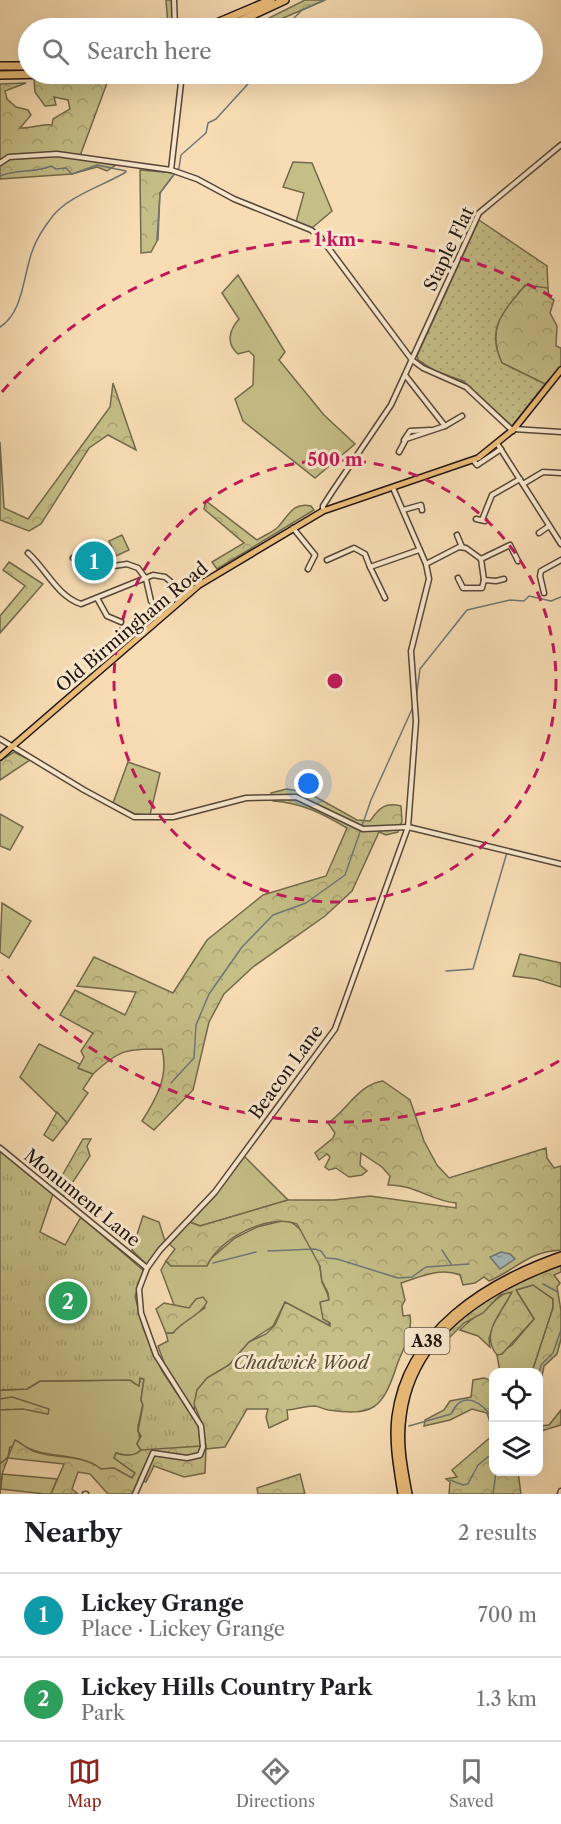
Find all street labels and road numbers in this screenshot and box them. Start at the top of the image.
street label: Staple Flat [419,203,479,295]
street label: Old Birmingham Road [52,557,212,697]
street label: Beacon Lane [244,1020,328,1124]
street label: Monument Lane [19,1144,145,1252]
road number: A38 [404,1328,450,1354]

